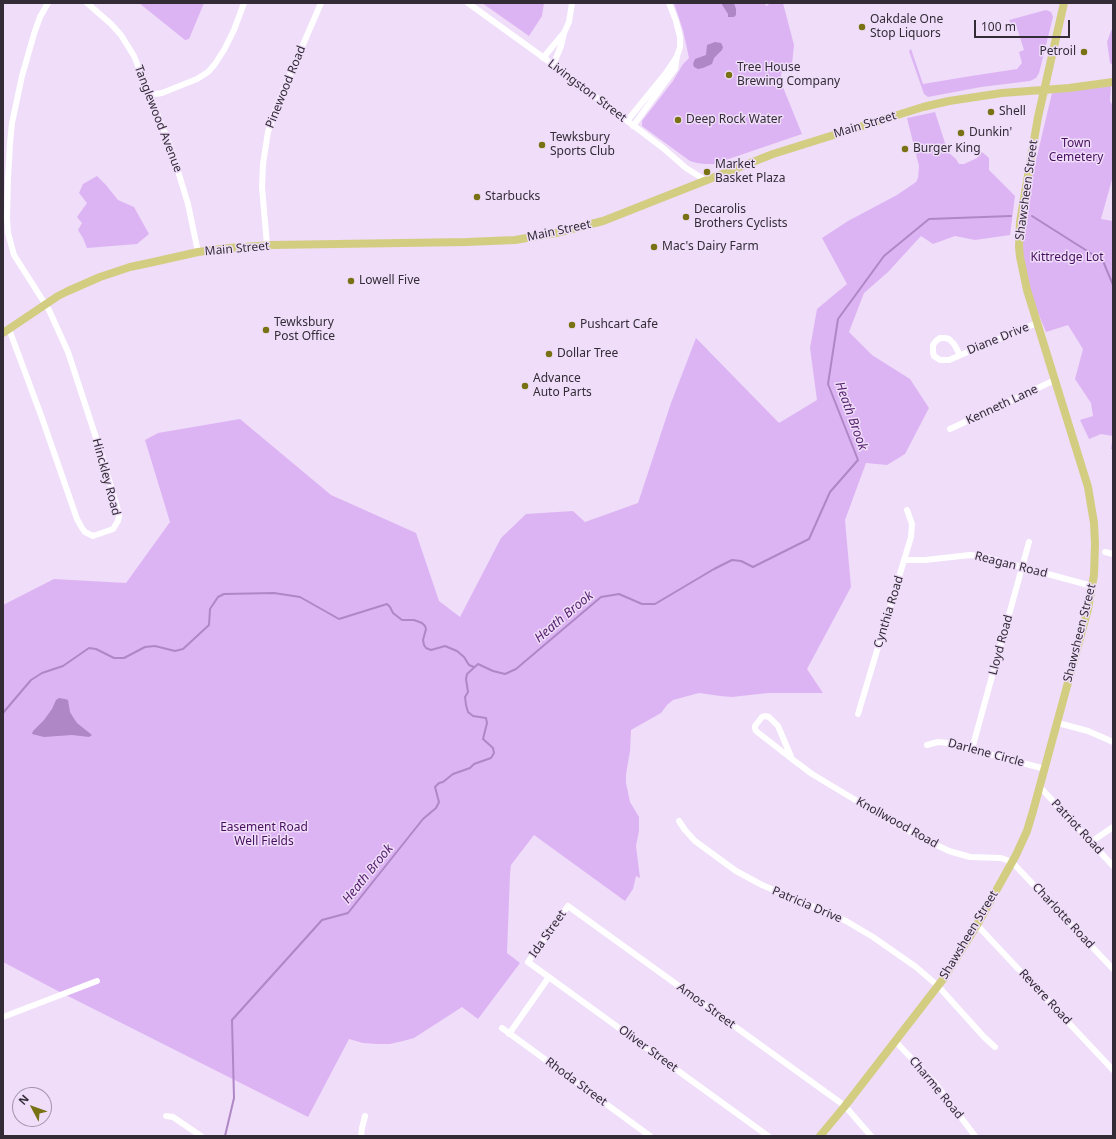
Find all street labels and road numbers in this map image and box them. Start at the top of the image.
street label: Pinewood Road [263,44,309,130]
street label: Livingston Street [545,57,629,125]
street label: Tanglewood Avenue [131,63,185,175]
street label: Main Street [832,109,898,141]
street label: Shawsheen Street [1013,139,1041,241]
street label: Main Street [526,217,592,245]
street label: Main Street [204,239,270,259]
street label: Diane Drive [965,320,1031,358]
street label: Kenneth Lane [964,382,1040,428]
street label: Hinckley Road [89,437,123,517]
street label: Reagan Road [973,549,1049,581]
street label: Cynthia Road [871,574,907,650]
street label: Shawsheen Street [1061,582,1099,684]
street label: Lloyd Road [986,613,1016,677]
street label: Darlene Circle [946,736,1026,770]
street label: Knollwood Road [853,795,941,851]
street label: Patriot Road [1048,797,1106,857]
street label: Charlotte Road [1029,880,1097,952]
street label: Patricia Drive [770,884,844,926]
street label: Shawsheen Street [937,888,1001,982]
street label: Ida Street [526,907,570,961]
street label: Revere Road [1016,966,1074,1028]
street label: Amos Street [674,980,738,1032]
street label: Oliver Street [615,1023,681,1075]
street label: Charme Road [906,1054,966,1122]
street label: Rhoda Street [542,1055,610,1109]

